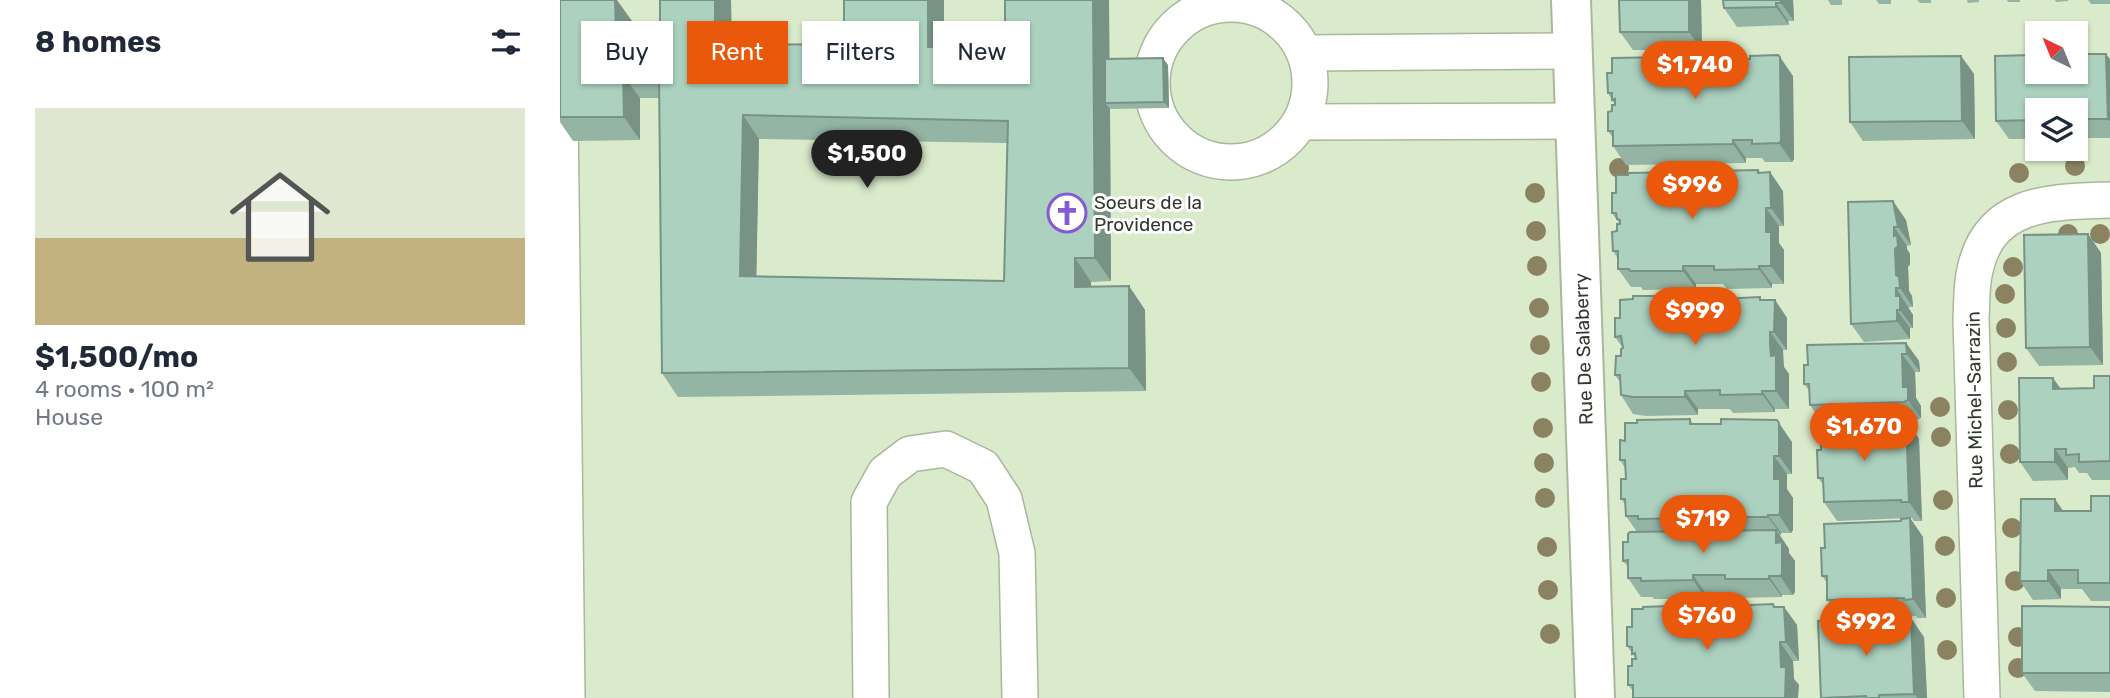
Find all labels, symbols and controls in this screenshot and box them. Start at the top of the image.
chip: Buy [581,21,673,84]
chip: Rent [687,21,788,84]
chip: Filters [802,21,919,84]
chip: New [933,21,1030,84]
north arrow [2025,21,2088,84]
map controls [2025,21,2088,161]
icon: filters [487,23,525,61]
text: 8 homes [35,24,161,60]
pin: $1,740 [1638,42,1752,101]
text: $1,740 [1657,50,1733,78]
button: layers [2025,98,2088,161]
pin: $1,500 [810,130,924,190]
text: $1,500 [827,139,907,167]
icon: home [217,154,343,280]
pin: $996 [1651,162,1733,221]
text: $996 [1662,170,1722,198]
place label: Soeurs de la Providence [1094,191,1202,236]
church icon: Soeurs de la Providence [1046,192,1088,234]
street label: Rue De Salaberry [1569,273,1598,425]
pin: $999 [1654,288,1736,347]
text: $999 [1665,296,1725,324]
street label: Rue Michel-Sarrazin [1961,311,1988,489]
text: $1,500/mo [35,339,198,375]
text: 4 rooms · 100 m² [35,375,214,403]
text: House [35,403,103,431]
pin: $1,670 [1807,404,1921,463]
text: $1,670 [1826,412,1902,440]
pin: $719 [1662,496,1744,555]
text: $719 [1676,504,1730,532]
pin: $760 [1666,592,1748,652]
pin: $992 [1825,598,1907,658]
text: $760 [1678,601,1736,629]
text: $992 [1836,607,1896,635]

